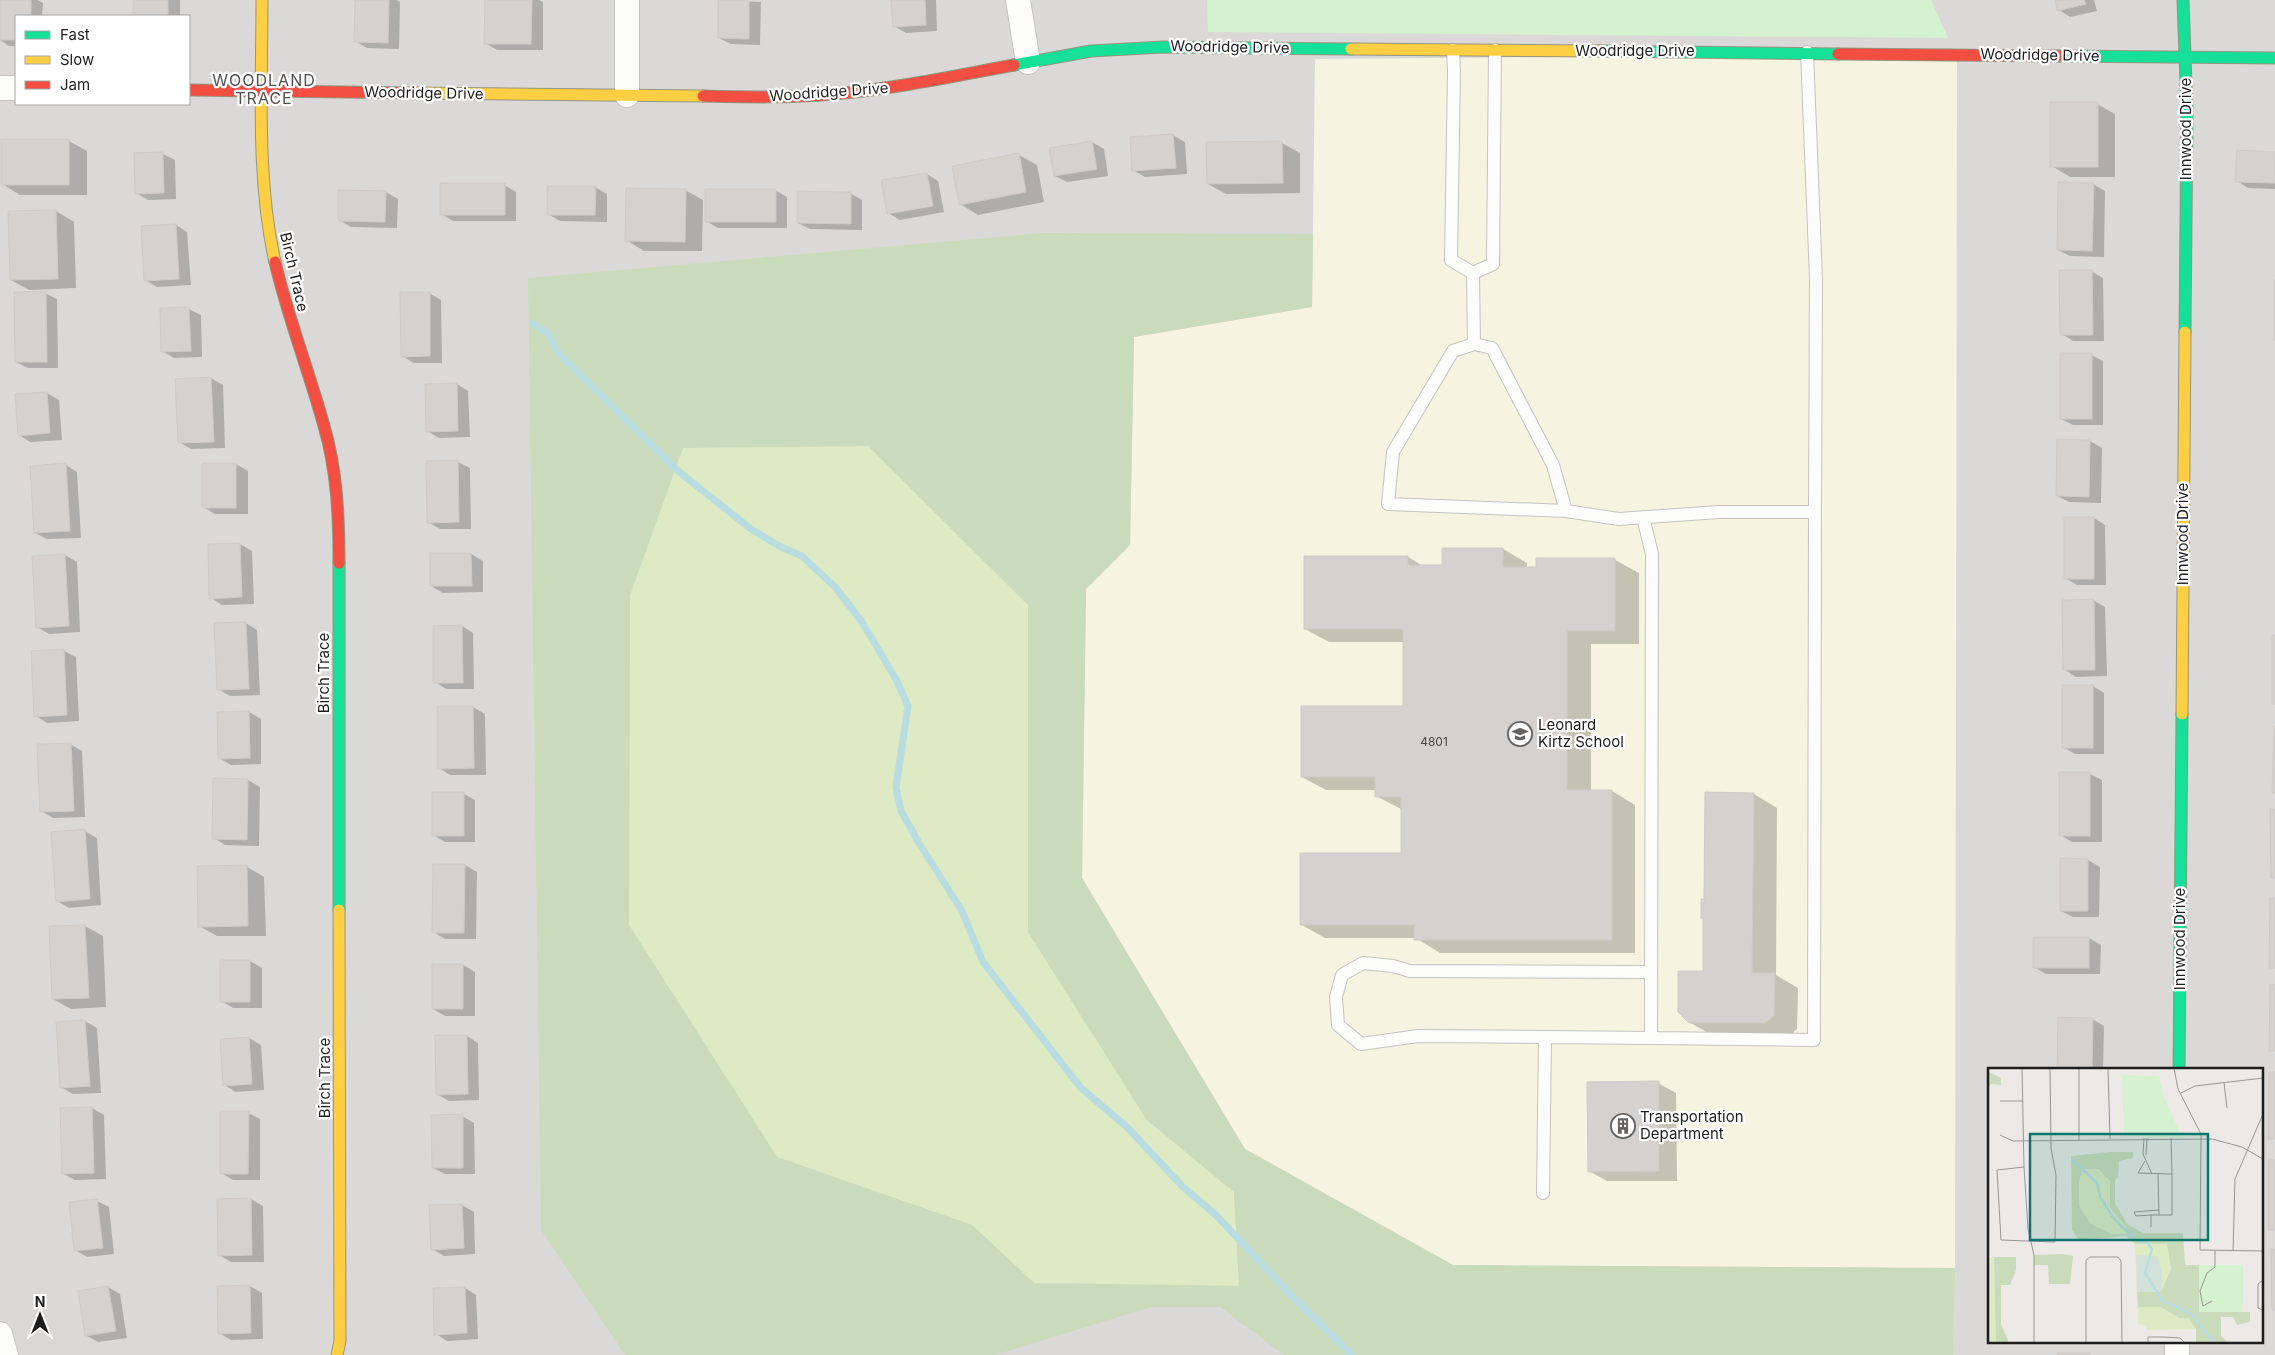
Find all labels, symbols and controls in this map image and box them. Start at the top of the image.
legend [15,15,190,105]
text: Fast [60,25,90,44]
street label: Woodridge Drive [1170,36,1290,57]
street label: Woodridge Drive [1575,41,1695,60]
street label: Woodridge Drive [1980,44,2100,65]
text: Slow [60,50,94,69]
district label: WOODLAND TRACE [212,70,316,108]
text: Jam [60,75,90,94]
street label: Woodridge Drive [769,78,889,105]
street label: Innwood Drive [2176,78,2195,180]
street label: Woodridge Drive [364,82,484,103]
street label: Birch Trace [276,230,313,313]
street label: Innwood Drive [2173,483,2192,585]
street label: Birch Trace [314,633,333,713]
place label: Leonard Kirtz School [1538,715,1624,751]
school or university icon: Leonard Kirtz School [1507,721,1533,747]
house number: 4801 [1420,734,1448,749]
street label: Innwood Drive [2170,888,2189,990]
street label: Birch Trace [315,1038,334,1118]
inset map [1988,1068,2262,1342]
place label: Transportation Department [1640,1107,1744,1143]
building icon: Transportation Department [1610,1113,1636,1139]
north arrow [15,1290,65,1340]
text: N [35,1293,45,1310]

